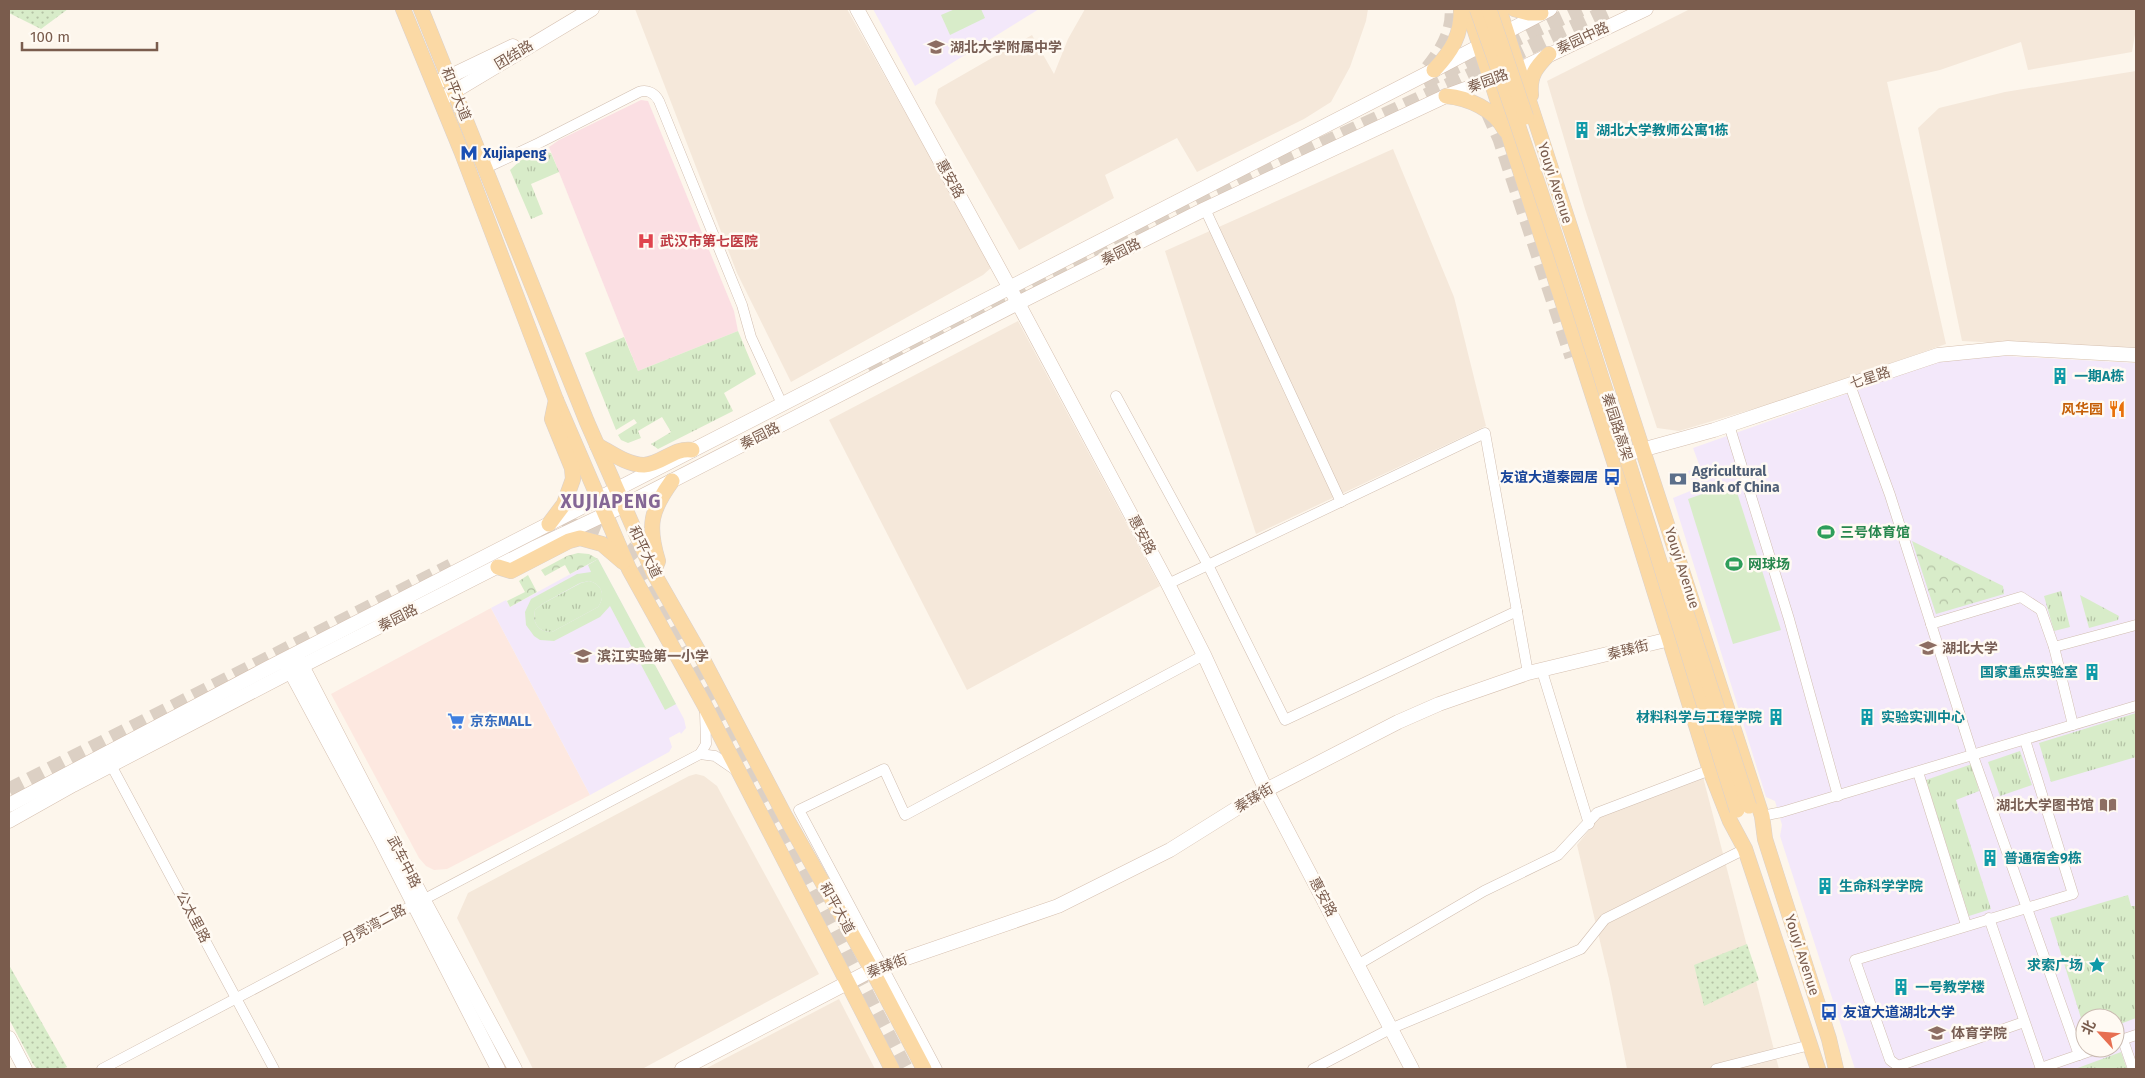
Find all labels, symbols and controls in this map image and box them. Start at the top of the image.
street label: 秦园中路 [1554,18,1612,58]
scale bar [22,20,158,52]
text: 100 m [30,28,70,46]
street label: 团结路 [492,37,536,73]
school or university icon: 湖北大学附属中学 [926,37,946,57]
place label: 湖北大学附属中学 [950,39,1062,56]
street label: 和平大道 [438,65,474,123]
street label: 秦园路 [1465,66,1511,96]
building icon: 湖北大学教师公寓1栋 [1572,120,1592,140]
place label: 湖北大学教师公寓1栋 [1596,122,1729,139]
street label: Youyi Avenue [1534,140,1576,226]
metro station icon: Xujiapeng [459,143,479,163]
place label: Xujiapeng [482,145,547,162]
street label: 惠安路 [932,157,968,201]
hospital icon: 武汉市第七医院 [636,231,656,251]
place label: 武汉市第七医院 [660,233,758,250]
street label: 秦园路 [1098,235,1144,269]
street label: 七星路 [1847,363,1893,393]
building icon: 一期A栋 [2050,366,2070,386]
place label: 一期A栋 [2074,368,2124,385]
street label: 秦园路高架 [1598,391,1636,463]
restaurant icon: 风华园 [2107,399,2127,419]
place label: 风华园 [2061,401,2103,418]
street label: 秦园路 [737,419,783,453]
place label: Agricultural Bank of China [1691,463,1780,496]
bus stop icon: 友谊大道秦园居 [1602,467,1622,487]
place label: 友谊大道秦园居 [1500,469,1598,486]
bank icon: Agricultural Bank of China [1668,469,1688,489]
district label: XUJIAPENG [559,490,662,513]
street label: 惠安路 [1125,512,1159,558]
sports icon: 三号体育馆 [1816,522,1836,542]
street label: 和平大道 [625,523,665,581]
place label: 三号体育馆 [1840,524,1910,541]
street label: Youyi Avenue [1661,525,1703,611]
sports icon: 网球场 [1724,554,1744,574]
place label: 网球场 [1748,556,1790,573]
street label: 秦园路 [375,601,421,635]
street label: 秦臻街 [1606,637,1650,663]
school or university icon: 湖北大学 [1918,638,1938,658]
place label: 湖北大学 [1942,640,1998,657]
school or university icon: 滨江实验第一小学 [573,646,593,666]
place label: 滨江实验第一小学 [597,648,709,665]
building icon: 国家重点实验室 [2082,662,2102,682]
place label: 国家重点实验室 [1980,664,2078,681]
building icon: 材料科学与工程学院 [1766,707,1786,727]
building icon: 实验实训中心 [1857,707,1877,727]
place label: 材料科学与工程学院 [1636,709,1762,726]
place label: 实验实训中心 [1881,709,1965,726]
supermarket icon: 京东MALL [446,711,466,731]
place label: 京东MALL [470,713,532,730]
street label: 秦臻街 [1232,780,1276,816]
library icon: 湖北大学图书馆 [2098,795,2118,815]
place label: 湖北大学图书馆 [1996,797,2094,814]
street label: 武车中路 [384,833,424,891]
building icon: 普通宿舍9栋 [1980,848,2000,868]
place label: 普通宿舍9栋 [2004,850,2082,867]
street label: 惠安路 [1306,874,1340,920]
building icon: 生命科学学院 [1815,876,1835,896]
place label: 生命科学学院 [1839,878,1923,895]
street label: 和平大道 [816,879,858,937]
street label: 公太里路 [172,888,214,946]
street label: 月亮湾二路 [339,901,409,949]
street label: Youyi Avenue [1781,912,1823,998]
street label: 秦臻街 [864,951,910,981]
place icon: 求索广场 [2087,955,2107,975]
place label: 求索广场 [2027,957,2083,974]
building icon: 一号教学楼 [1891,977,1911,997]
place label: 一号教学楼 [1915,979,1985,996]
bus stop icon: 友谊大道湖北大学 [1819,1002,1839,1022]
place label: 友谊大道湖北大学 [1843,1004,1955,1021]
north arrow [2075,1008,2125,1058]
text: 北 [2078,1018,2099,1038]
school or university icon: 体育学院 [1927,1023,1947,1043]
place label: 体育学院 [1951,1025,2007,1042]

